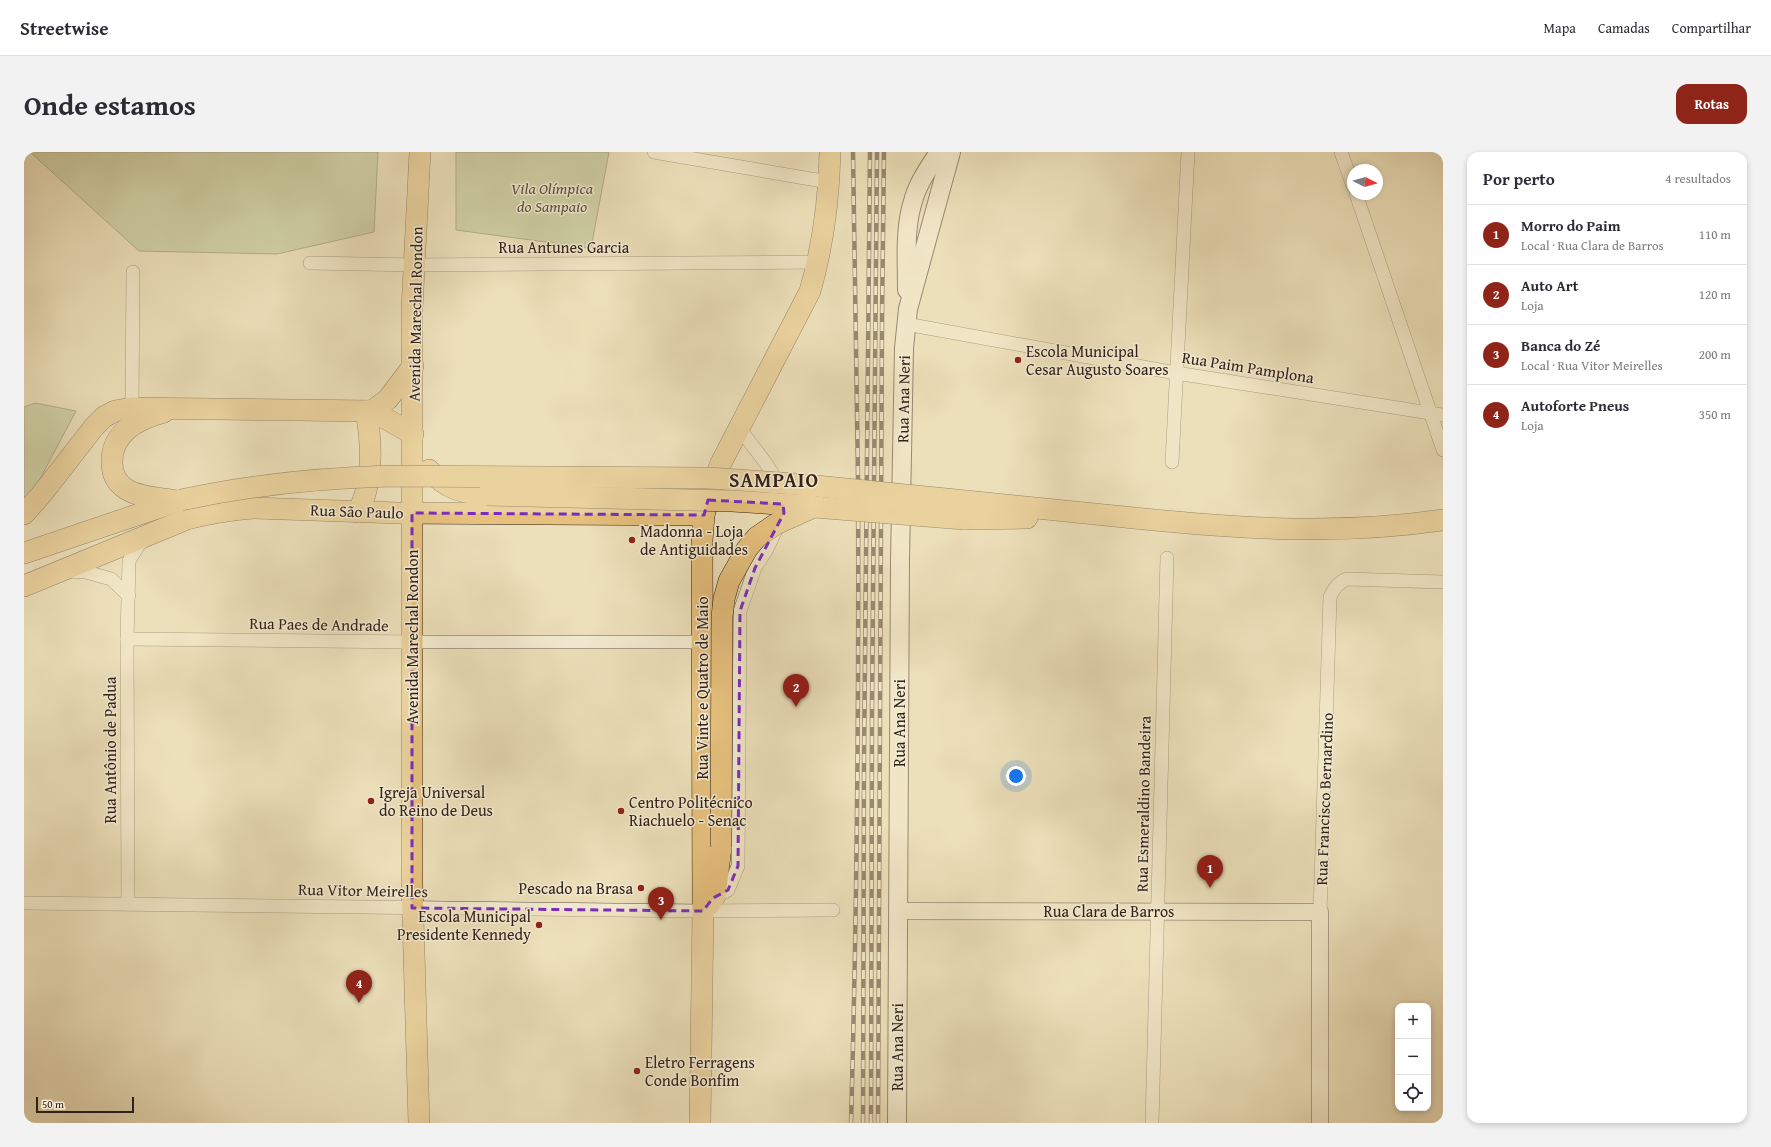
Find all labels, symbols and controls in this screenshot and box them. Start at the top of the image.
text: Streetwise [20,14,109,42]
text: Mapa [1544,18,1576,38]
text: Camadas [1598,18,1650,38]
text: Compartilhar [1672,18,1751,38]
text: Onde estamos [24,84,196,125]
button: Rotas [1676,84,1747,124]
north arrow [1347,164,1383,200]
text: Por perto [1483,166,1555,191]
text: 4 resultados [1665,169,1731,188]
park label: Vila Olímpica do Sampaio [511,176,594,218]
text: Morro do Paim [1521,215,1621,236]
text: 1 [1493,225,1499,244]
text: 110 m [1699,225,1731,244]
street label: Avenida Marechal Rondon [401,226,429,402]
street label: Rua Antunes Garcia [499,235,630,259]
text: Local · Rua Clara de Barros [1521,236,1664,255]
text: Auto Art [1521,275,1578,296]
text: 2 [1493,285,1499,304]
text: 120 m [1699,285,1731,304]
text: Loja [1521,296,1544,315]
text: Banca do Zé [1521,335,1600,356]
place label: Escola Municipal Cesar Augusto Soares [1026,339,1169,381]
street label: Rua Paim Pamplona [1180,345,1316,389]
text: 3 [1493,345,1499,364]
text: 200 m [1699,345,1731,364]
street label: Rua Ana Neri [890,354,916,443]
marker: Escola Municipal Cesar Augusto Soares [1013,355,1023,365]
text: Local · Rua Vitor Meirelles [1521,356,1663,375]
text: Autoforte Pneus [1521,395,1629,416]
text: 4 [1493,405,1499,424]
text: 350 m [1699,405,1731,424]
text: Loja [1521,416,1544,435]
district label: SAMPAIO [729,465,819,494]
street label: Rua São Paulo [310,497,404,525]
place label: Madonna - Loja de Antiguidades [640,519,748,561]
marker: Madonna - Loja de Antiguidades [627,535,637,545]
street label: Avenida Marechal Rondon [400,549,424,725]
street label: Rua Vinte e Quatro de Maio [690,596,714,780]
street label: Rua Paes de Andrade [249,611,389,637]
pin: 2 [783,674,809,707]
street label: Rua Antônio de Padua [98,676,122,824]
street label: Rua Ana Neri [887,679,911,767]
street label: Rua Francisco Bernardino [1309,712,1339,886]
street label: Rua Esmeraldino Bandeira [1129,715,1157,892]
your location [1006,766,1026,786]
place label: Igreja Universal do Reino de Deus [379,780,493,822]
place label: Centro Politécnico Riachuelo - Senac [629,790,753,832]
marker: Igreja Universal do Reino de Deus [366,796,376,806]
marker: Centro Politécnico Riachuelo - Senac [616,806,626,816]
pin: 1 [1197,855,1223,888]
place label: Pescado na Brasa [519,876,633,900]
street label: Rua Vitor Meirelles [298,877,428,903]
marker: Pescado na Brasa [636,883,646,893]
pin: 3 [648,887,674,920]
street label: Rua Clara de Barros [1044,899,1174,923]
place label: Escola Municipal Presidente Kennedy [397,904,532,946]
marker: Escola Municipal Presidente Kennedy [534,920,544,930]
pin: 4 [346,970,372,1003]
street label: Rua Ana Neri [885,1003,909,1091]
map controls [1395,1003,1431,1111]
button: + [1395,1003,1431,1039]
button: − [1395,1039,1431,1075]
place label: Eletro Ferragens Conde Bonfim [645,1050,755,1092]
marker: Eletro Ferragens Conde Bonfim [632,1066,642,1076]
button: locate [1395,1075,1431,1111]
scale bar [36,1095,134,1114]
text: 50 m [42,1096,64,1112]

